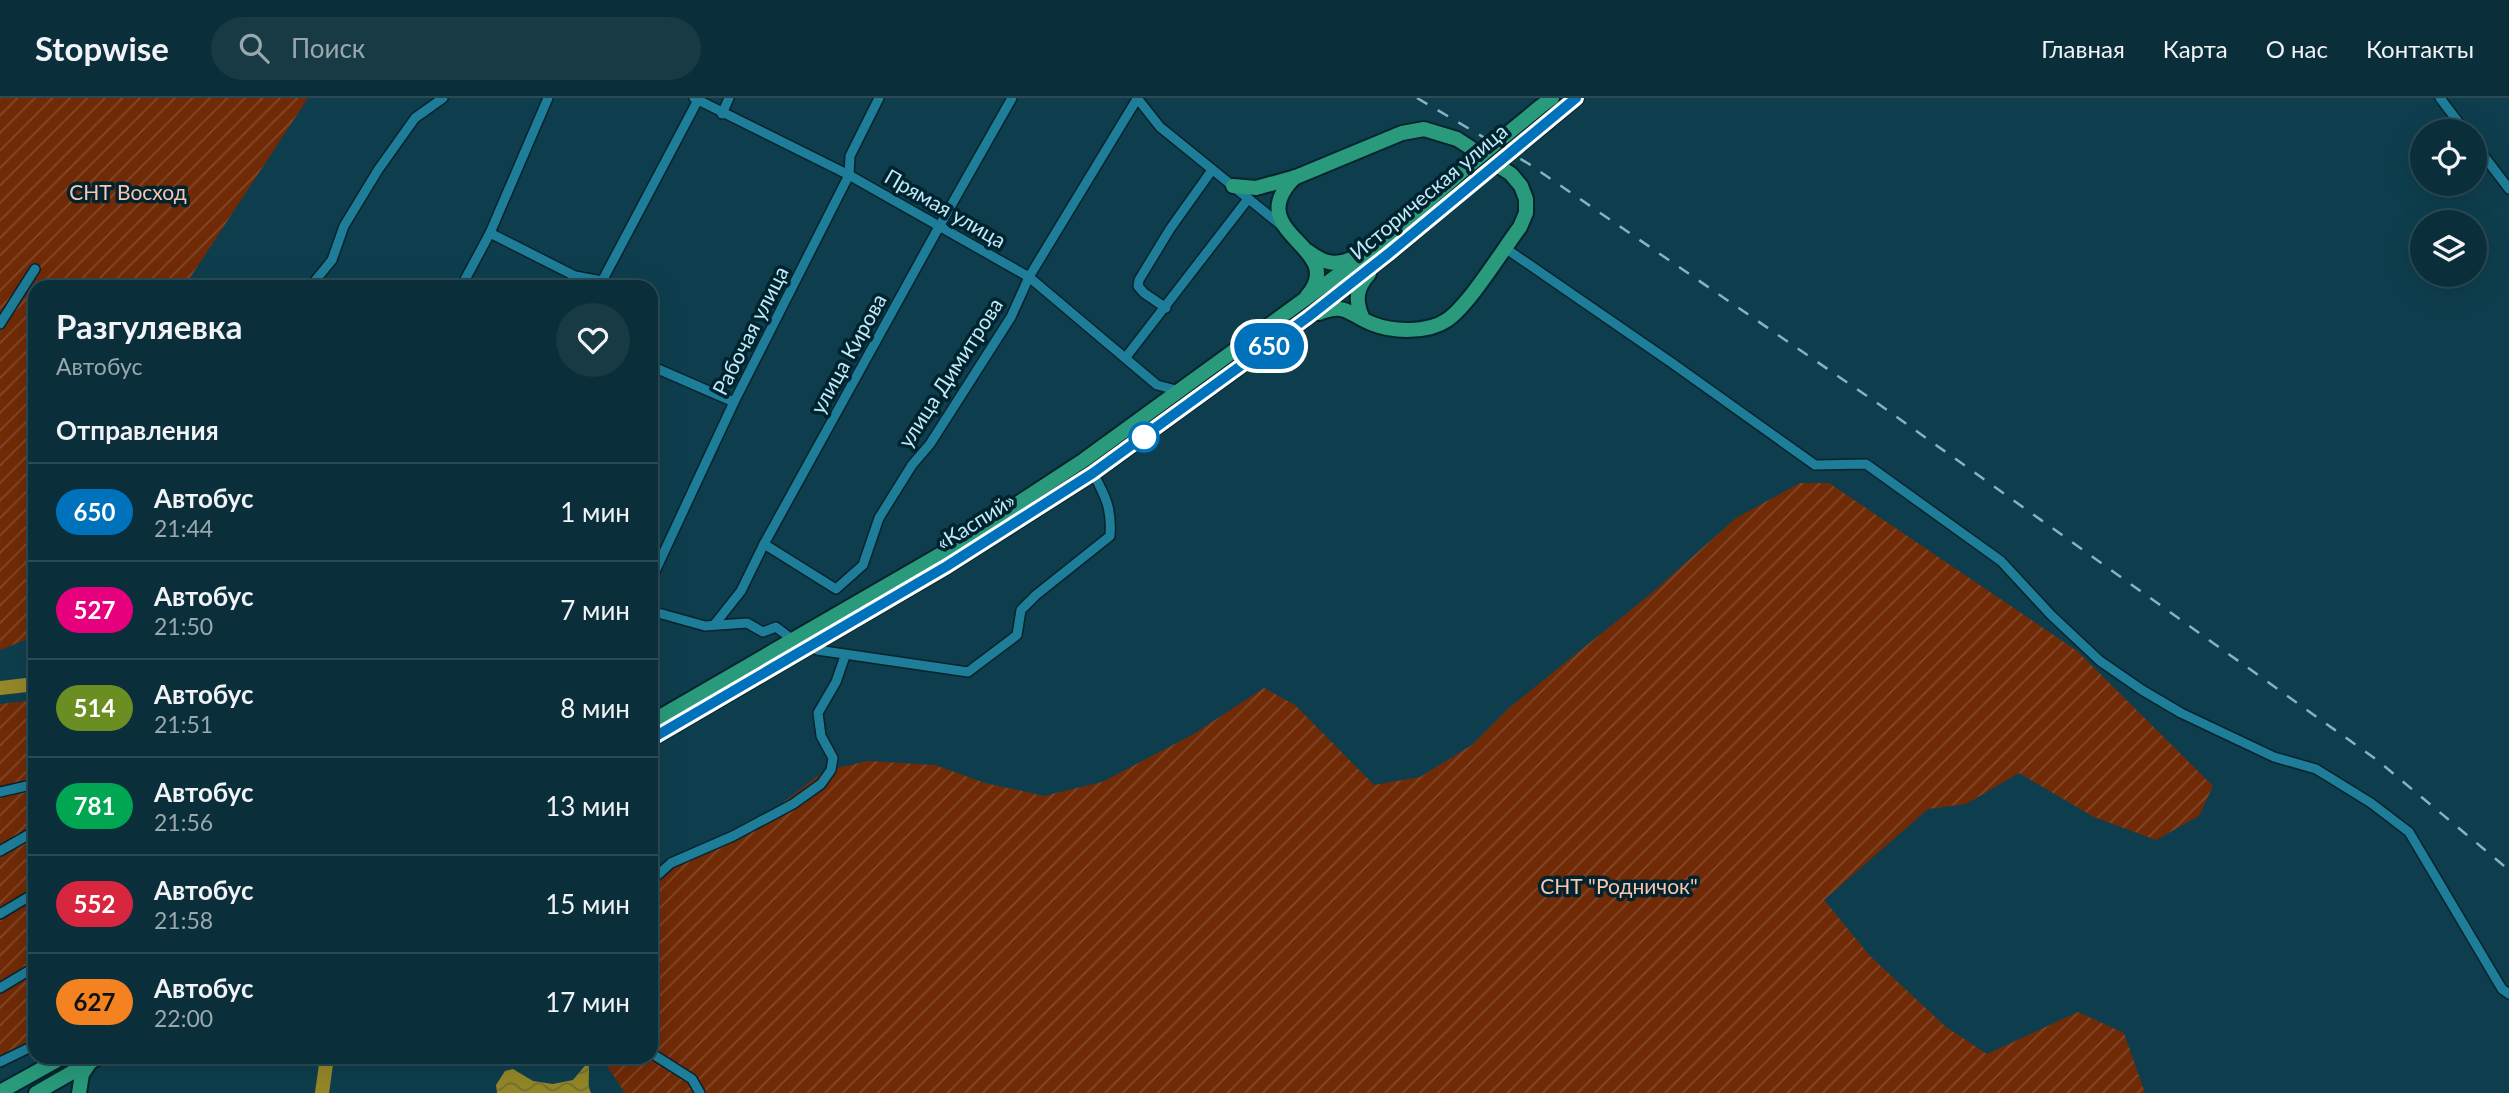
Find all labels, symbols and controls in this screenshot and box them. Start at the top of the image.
search box [211,17,701,80]
text: Stopwise [35,28,169,68]
icon: search [235,29,273,67]
text: Поиск [291,32,365,64]
text: Главная [2041,34,2125,63]
text: Карта [2163,34,2228,63]
text: О нас [2266,34,2328,63]
text: Контакты [2366,34,2474,63]
street label: Историческая улица [1344,118,1512,264]
map controls [2410,119,2487,287]
button: locate [2410,119,2487,196]
street label: Прямая улица [881,163,1011,252]
park label: СНТ Восход [69,179,187,204]
button: layers [2410,210,2487,287]
street label: Рабочая улица [706,262,793,399]
street label: улица Кирова [804,289,891,418]
street label: улица Димитрова [892,293,1007,452]
button: heart [556,303,630,377]
text: Разгуляевка [56,306,243,346]
line badge: 650 [1229,323,1309,369]
text: 650 [1248,331,1290,360]
text: Автобус [56,352,142,380]
text: Отправления [56,414,219,446]
unlabelled marker [1129,422,1159,452]
text: Автобус [154,482,253,514]
street label: «Каспий» [931,487,1019,555]
text: 1 мин [560,496,630,528]
text: 650 [74,497,115,526]
text: 21:44 [154,514,213,542]
text: Автобус [154,580,253,612]
text: 7 мин [560,594,630,626]
text: 527 [74,595,115,624]
text: 21:50 [154,612,213,640]
text: Автобус [154,678,253,710]
text: 8 мин [560,692,630,724]
text: 514 [74,693,115,722]
text: 21:51 [154,710,213,738]
text: Автобус [154,776,253,808]
text: 13 мин [545,790,630,822]
text: 781 [74,791,115,820]
text: 21:56 [154,808,213,836]
park label: СНТ "Родничок" [1540,873,1698,898]
text: Автобус [154,874,253,906]
text: 15 мин [545,888,630,920]
text: 552 [74,889,115,918]
text: 21:58 [154,906,213,934]
text: Автобус [154,972,253,1004]
text: 17 мин [545,986,630,1018]
text: 627 [74,987,115,1016]
text: 22:00 [154,1004,213,1032]

